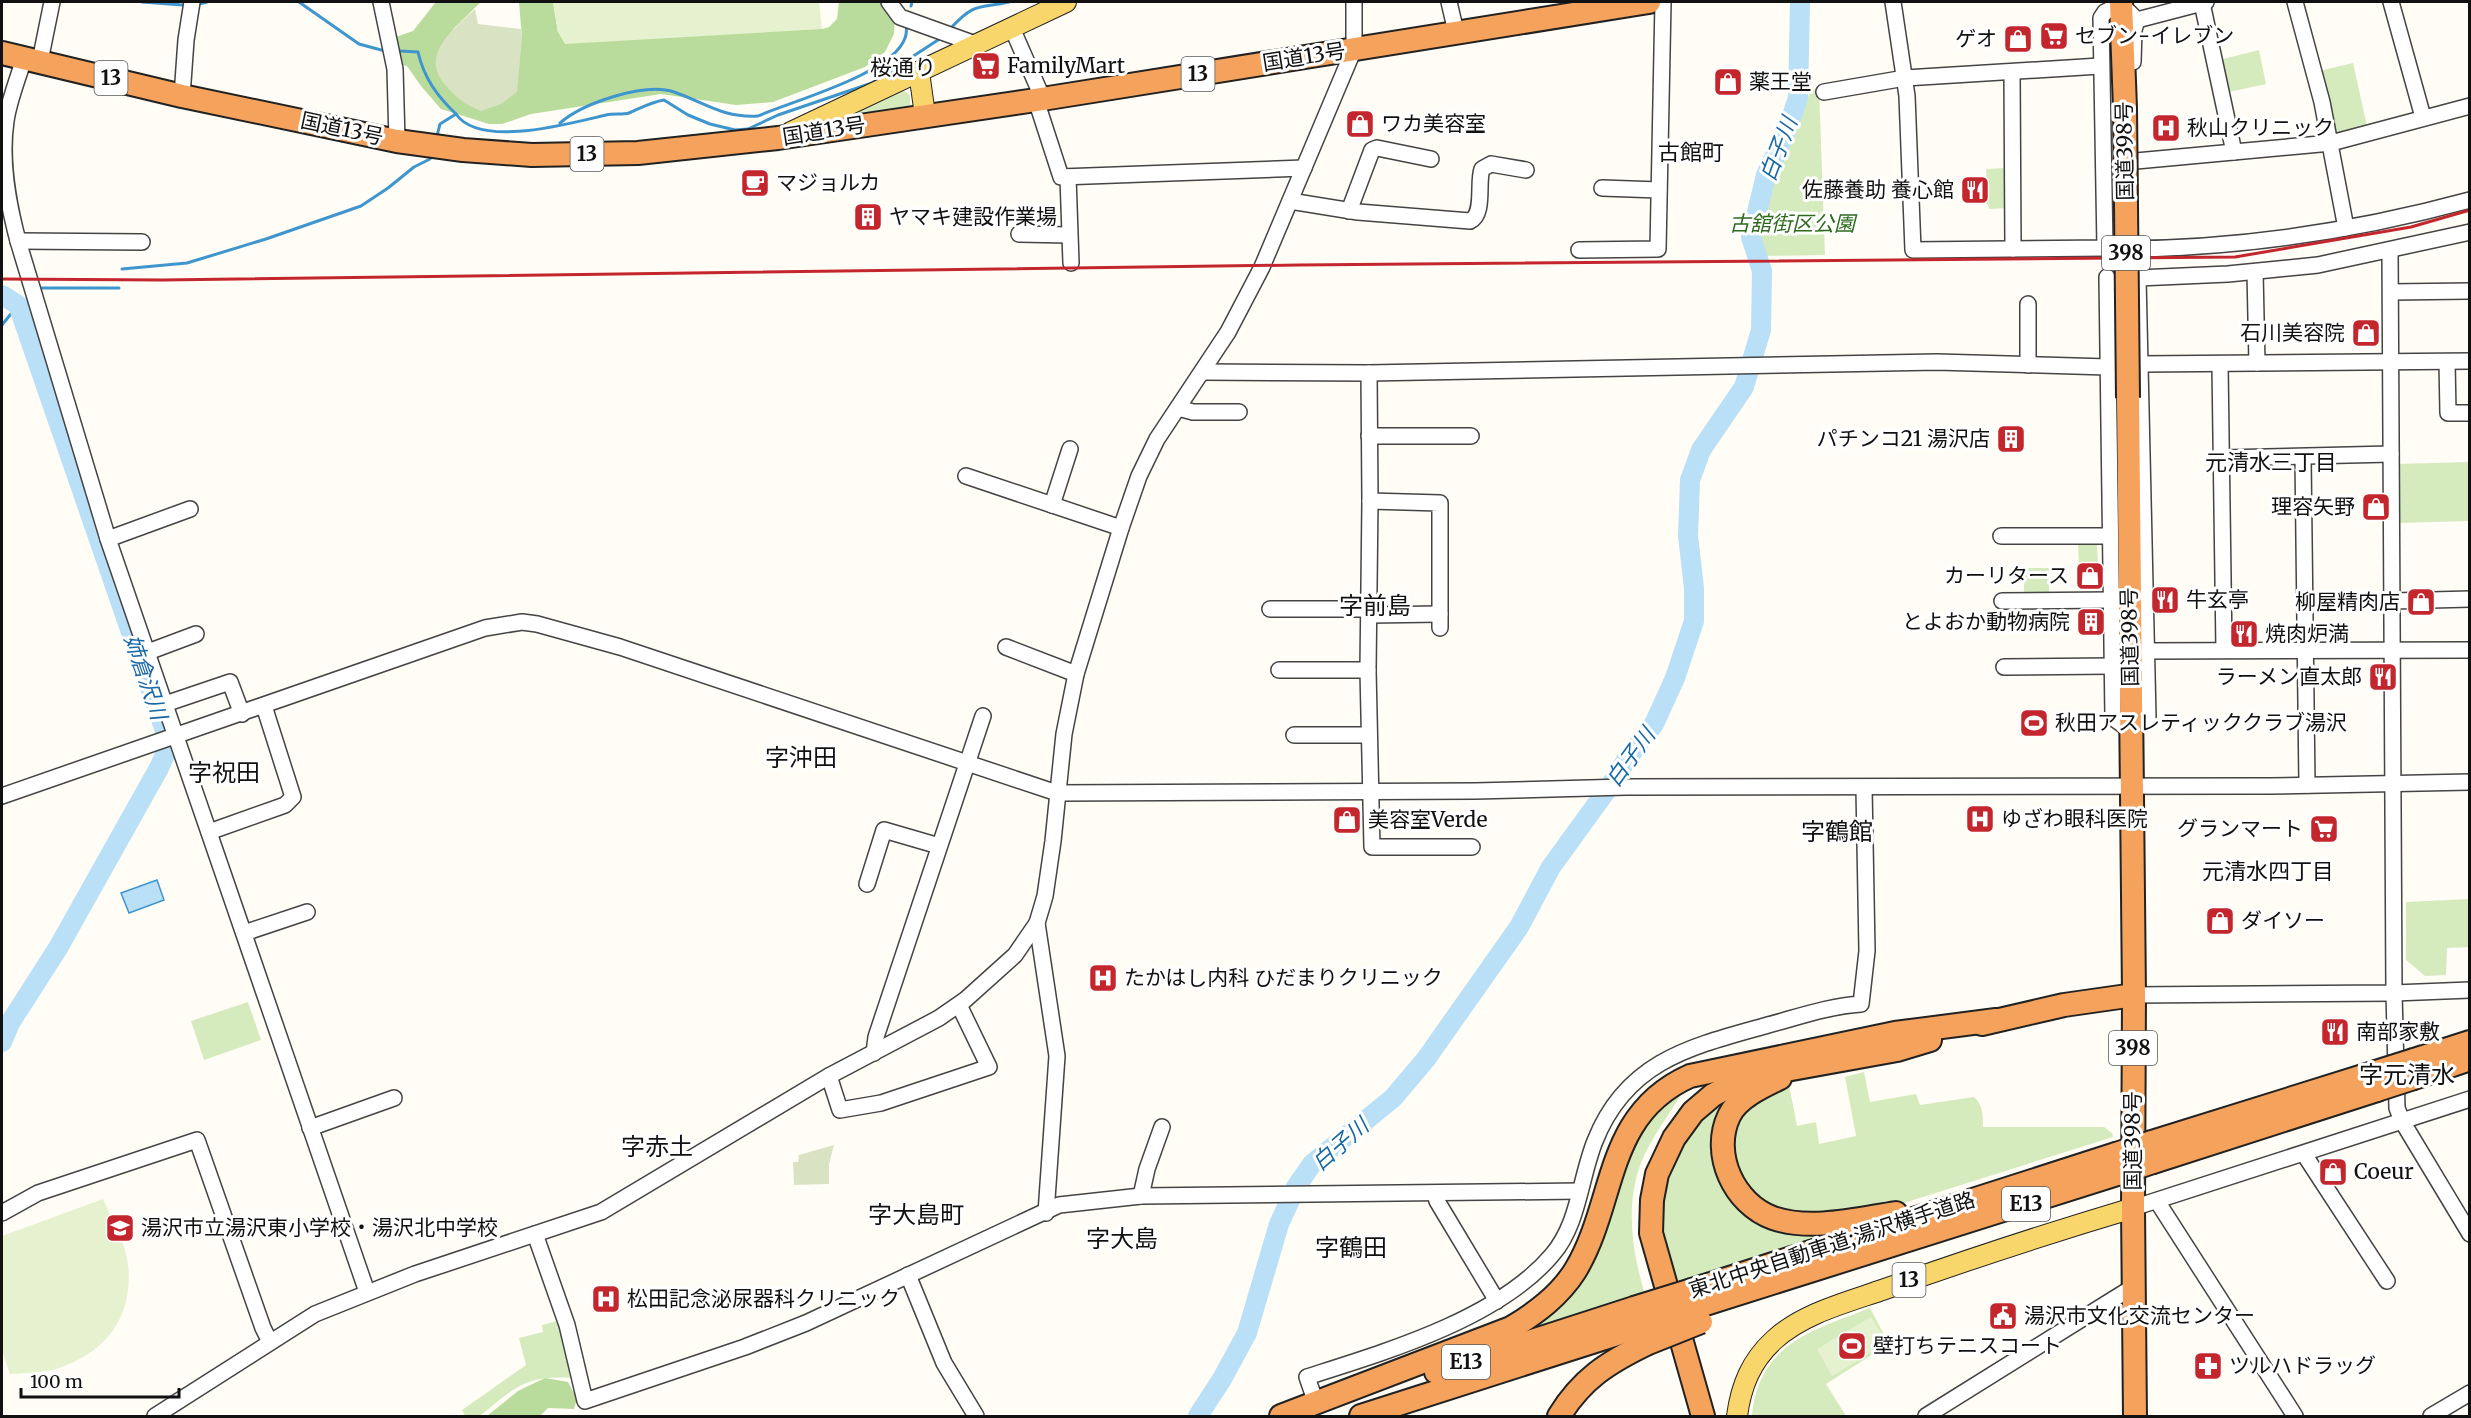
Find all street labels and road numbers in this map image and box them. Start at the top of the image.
street label: 国道13号 [1260,37,1347,76]
road number: 13 [1182,57,1214,91]
road number: 13 [94,61,128,95]
street label: 国道398号 [2110,101,2139,201]
street label: 国道13号 [298,107,386,150]
street label: 国道13号 [780,111,867,150]
road number: 13 [570,137,604,171]
road number: 398 [2102,236,2150,270]
street label: 国道398号 [2115,587,2144,687]
road number: 398 [2109,1031,2157,1065]
street label: 国道398号 [2119,1091,2146,1191]
street label: 東北中央自動車道;湯沢横手道路 [1685,1185,1978,1304]
road number: E13 [2002,1187,2050,1221]
road number: 13 [1892,1263,1926,1297]
road number: E13 [1442,1345,1490,1379]

